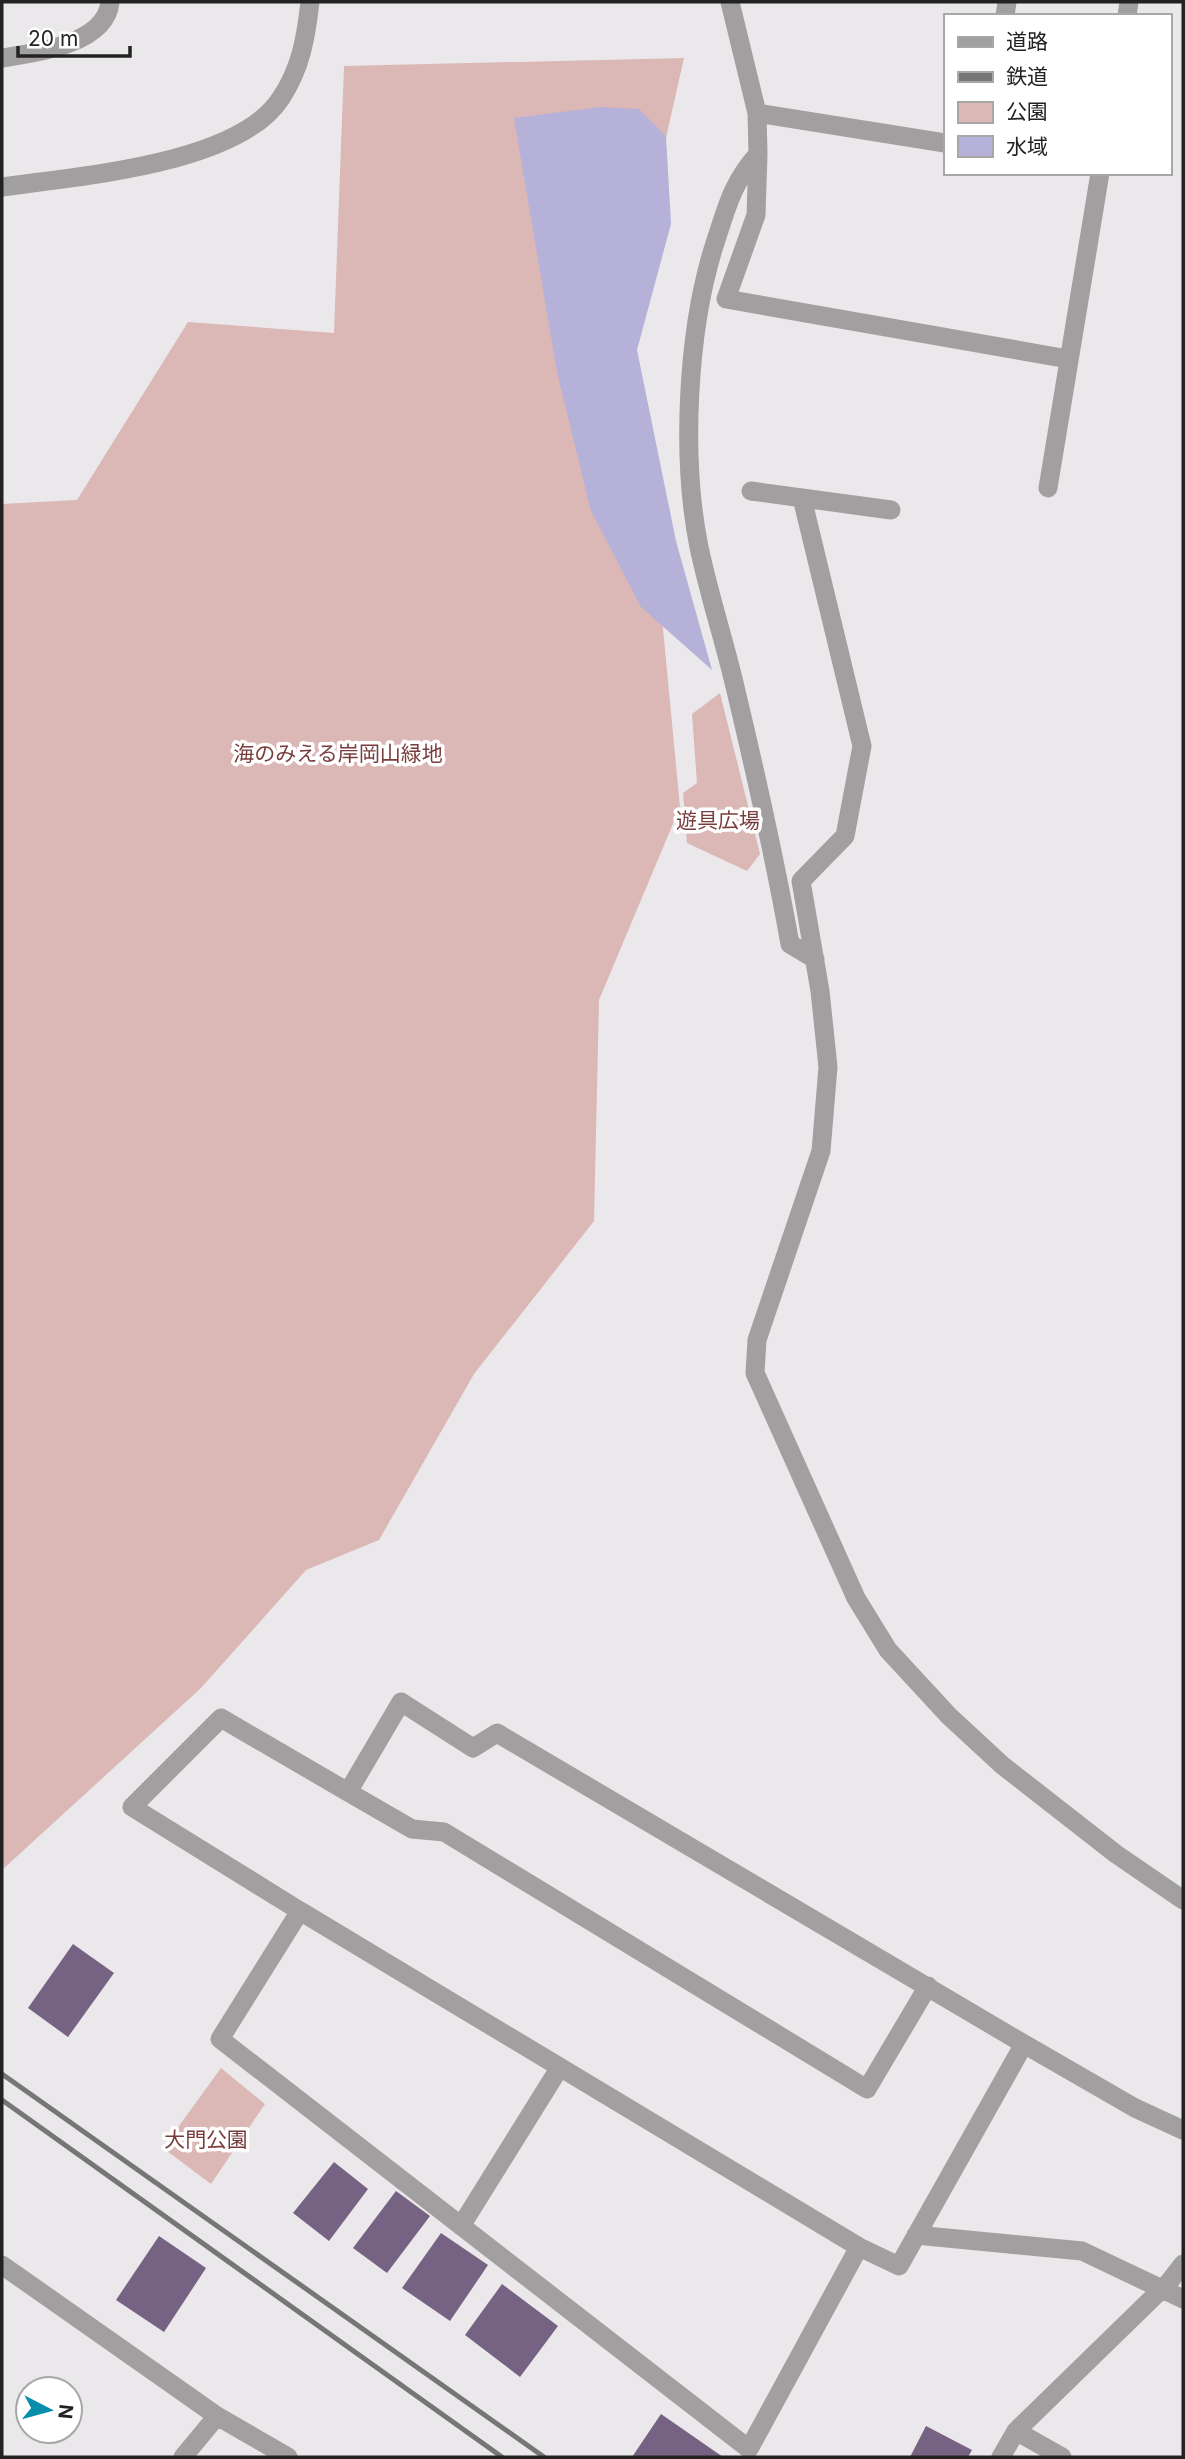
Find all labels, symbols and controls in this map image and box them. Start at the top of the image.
scale bar [18,14,130,58]
legend [944,14,1171,175]
text: 20 m [28,26,78,51]
text: 道路 [1006,29,1048,54]
text: 鉄道 [1006,64,1048,89]
text: 公園 [1006,99,1048,124]
text: 水域 [1006,134,1048,159]
park label: 海のみえる岸岡山緑地 [233,741,443,766]
park label: 遊具広場 [676,808,760,833]
park label: 大門公園 [164,2127,248,2152]
north arrow [14,2375,84,2445]
text: N [53,2403,78,2420]

